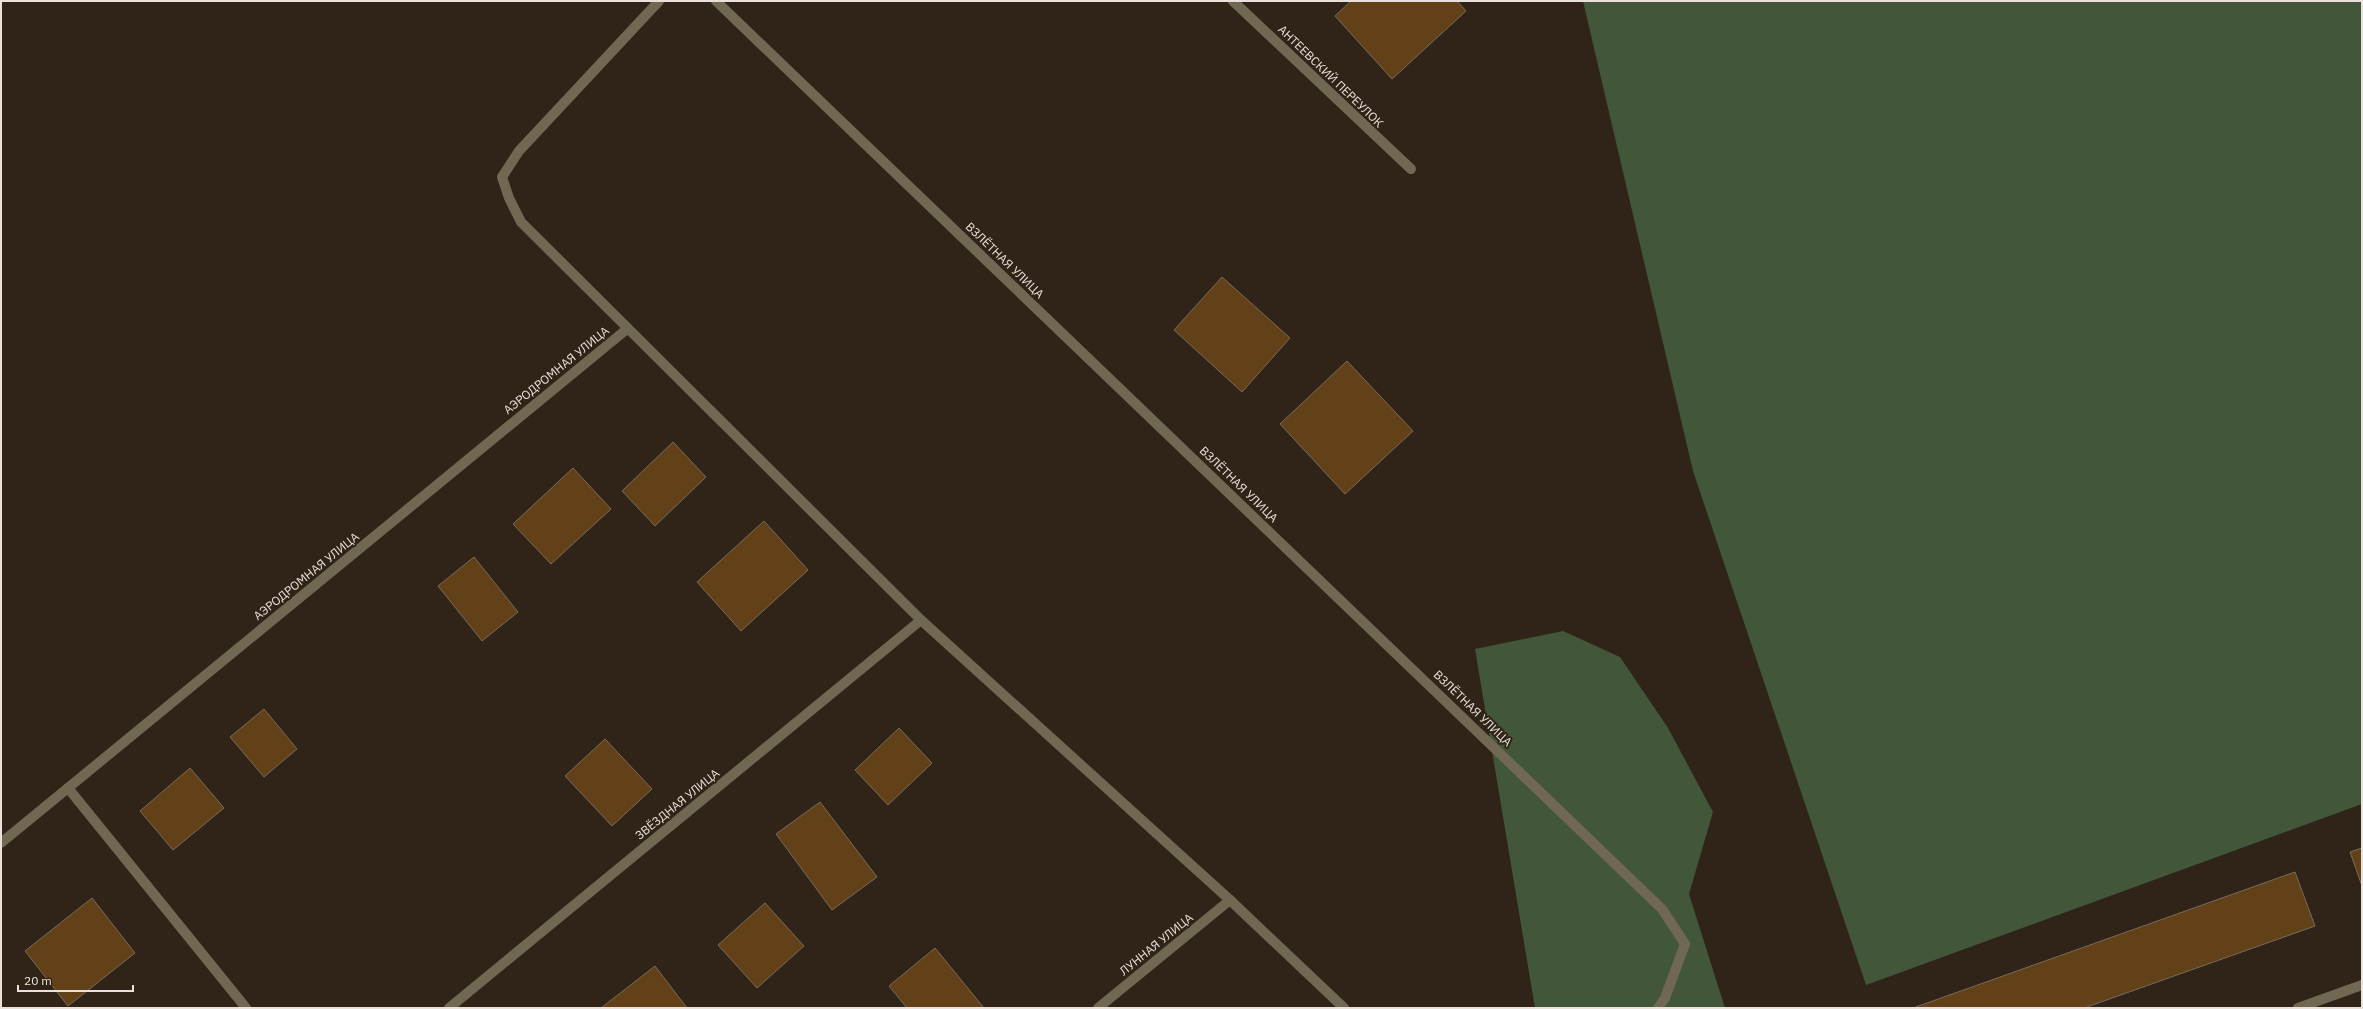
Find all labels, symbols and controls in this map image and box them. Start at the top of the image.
street label: АНТЕЕВСКИЙ ПЕРЕУЛОК [1275,22,1387,130]
street label: ВЗЛЁТНАЯ УЛИЦА [963,219,1048,301]
street label: АЭРОДРОМНАЯ УЛИЦА [500,323,612,417]
street label: ВЗЛЁТНАЯ УЛИЦА [1197,443,1282,525]
street label: АЭРОДРОМНАЯ УЛИЦА [250,529,362,623]
street label: ВЗЛЁТНАЯ УЛИЦА [1431,667,1516,749]
street label: ЗВЁЗДНАЯ УЛИЦА [632,765,722,843]
street label: ЛУННАЯ УЛИЦА [1116,910,1196,978]
scale bar [18,967,133,993]
text: 20 m [24,973,52,988]

